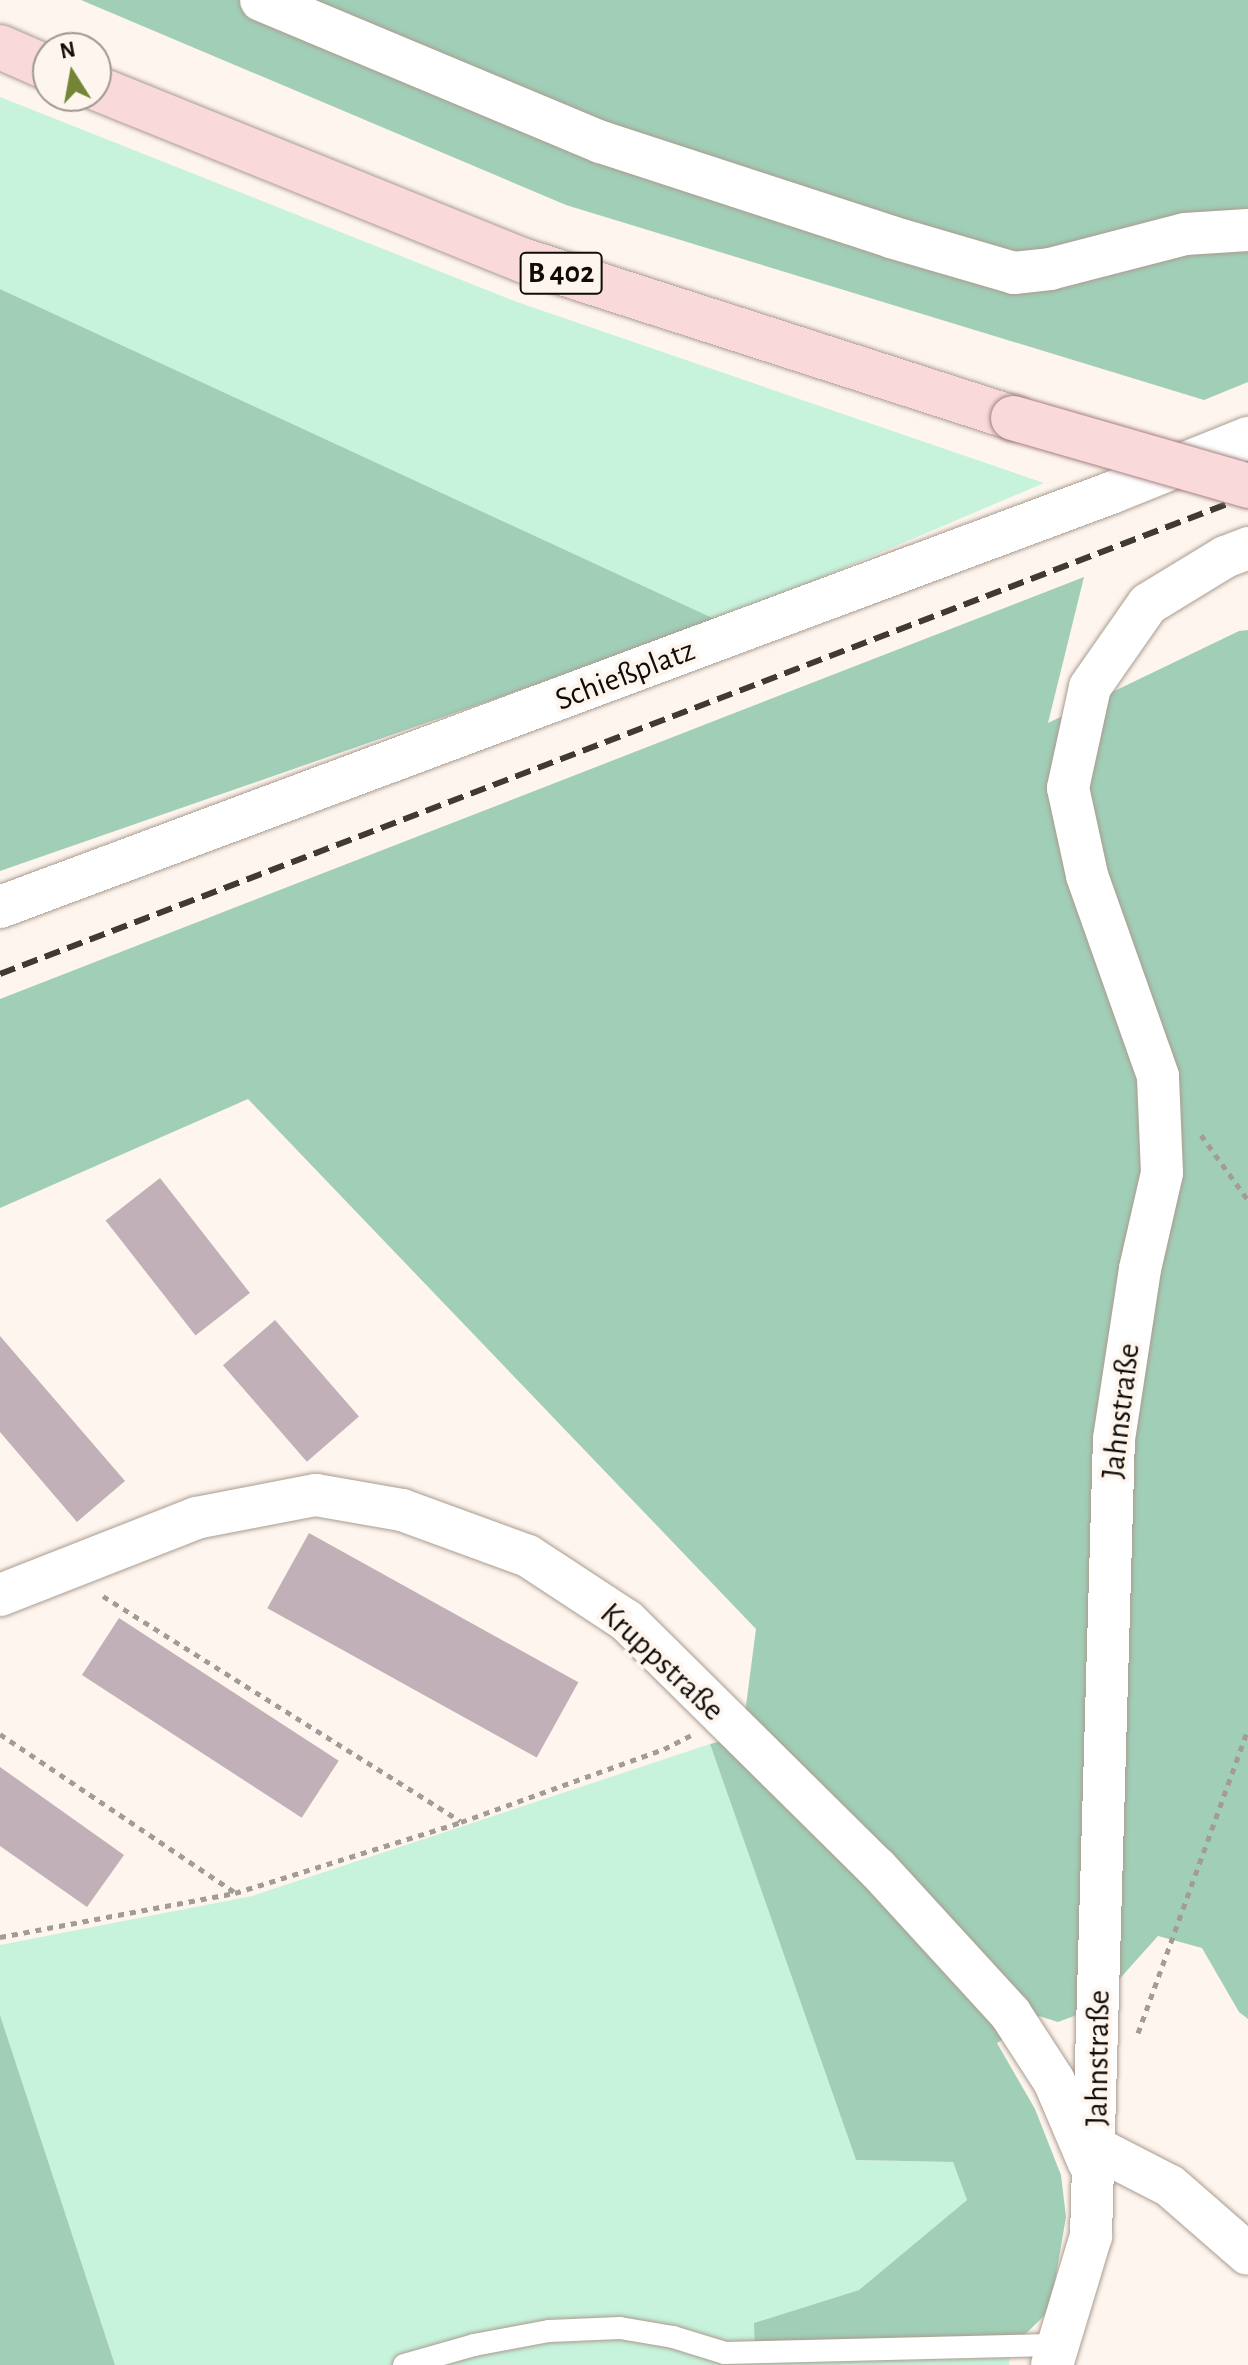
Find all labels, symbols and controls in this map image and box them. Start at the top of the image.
north arrow [32,32,112,112]
text: N [58,38,77,63]
road number: B 402 [519,247,603,299]
street label: Schießplatz [550,631,700,719]
street label: Jahnstraße [1094,1341,1148,1481]
street label: Kruppstraße [592,1595,732,1729]
street label: Jahnstraße [1078,1990,1118,2126]

